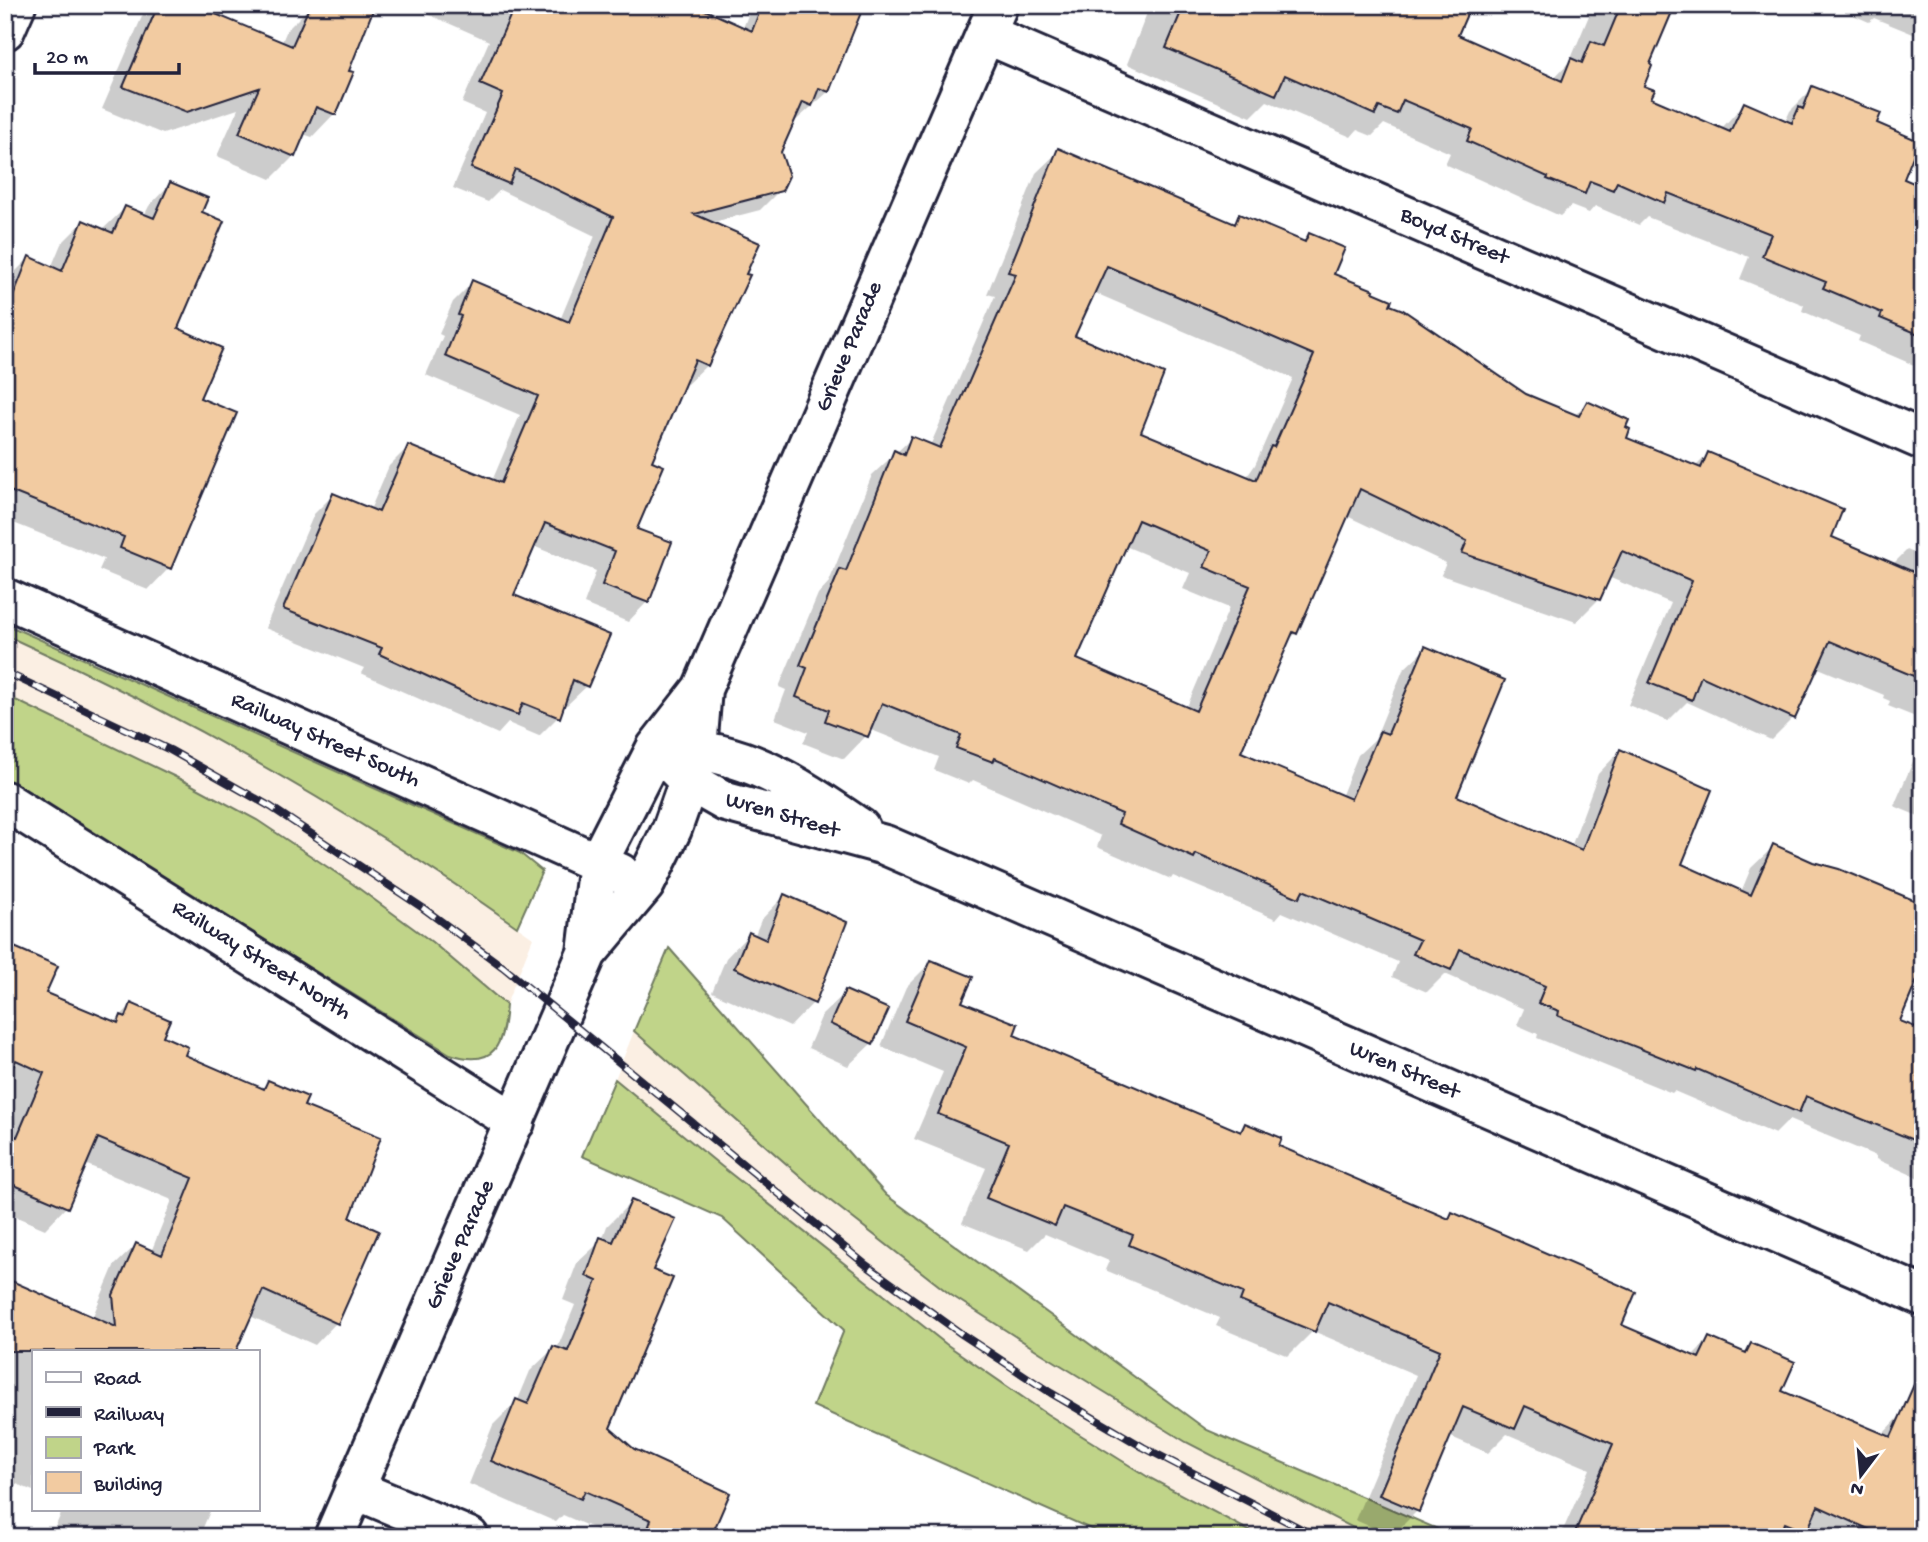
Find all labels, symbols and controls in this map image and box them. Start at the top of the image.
scale bar [35,32,178,76]
text: 20 m [46,47,88,72]
street label: Boyd Street [1395,202,1514,273]
street label: Grieve Parade [810,277,890,416]
street label: Railway Street South [226,687,424,795]
street label: Wren Street [722,787,844,846]
street label: Railway Street North [167,895,355,1027]
street label: Wren Street [1345,1036,1465,1107]
street label: Grieve Parade [420,1175,502,1314]
legend [32,1350,259,1510]
text: Road [94,1368,142,1393]
text: Railway [94,1404,164,1429]
text: Park [93,1438,137,1463]
north arrow [1826,1440,1896,1510]
text: Building [93,1474,163,1499]
text: N [1848,1475,1866,1501]

